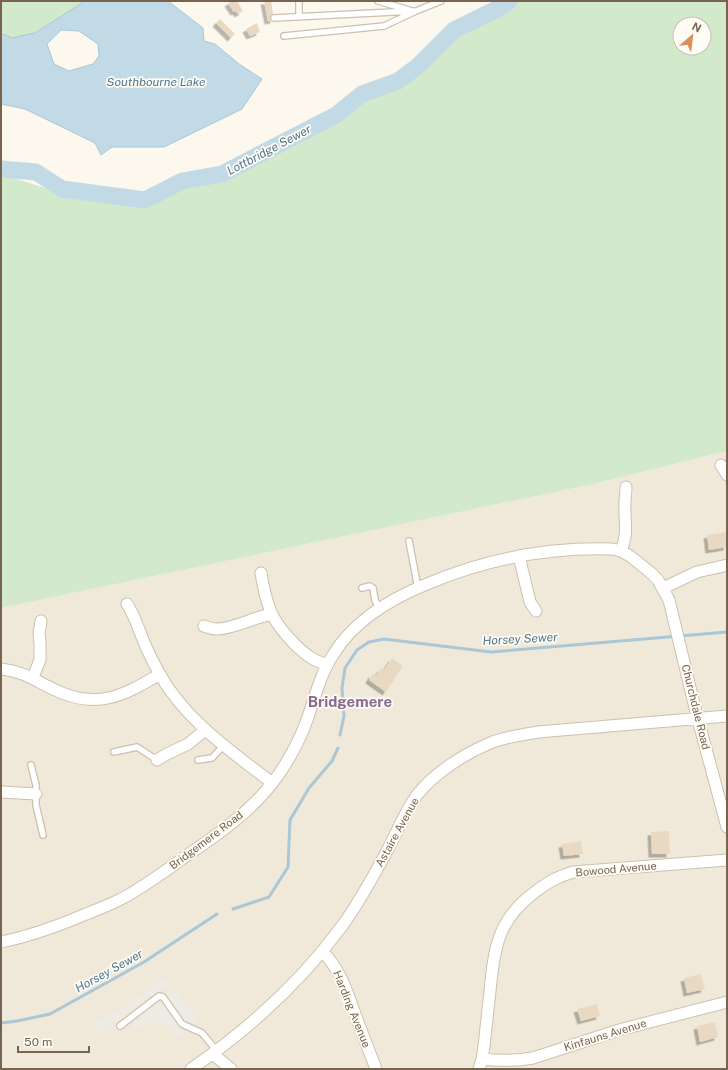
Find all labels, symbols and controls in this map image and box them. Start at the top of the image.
north arrow [672,16,712,56]
text: N [690,20,703,34]
water label: Southbourne Lake [107,75,206,89]
water label: Lottbridge Sewer [225,122,314,178]
water label: Horsey Sewer [482,630,558,648]
street label: Churchdale Road [680,663,712,751]
district label: Bridgemere [308,693,392,710]
street label: Astaire Avenue [373,795,421,869]
street label: Bridgemere Road [167,809,245,871]
street label: Bowood Avenue [575,859,657,879]
water label: Horsey Sewer [73,946,146,995]
street label: Harding Avenue [331,969,373,1049]
street label: Kinfauns Avenue [562,1017,648,1053]
scale bar [18,1028,89,1054]
text: 50 m [24,1035,52,1049]

